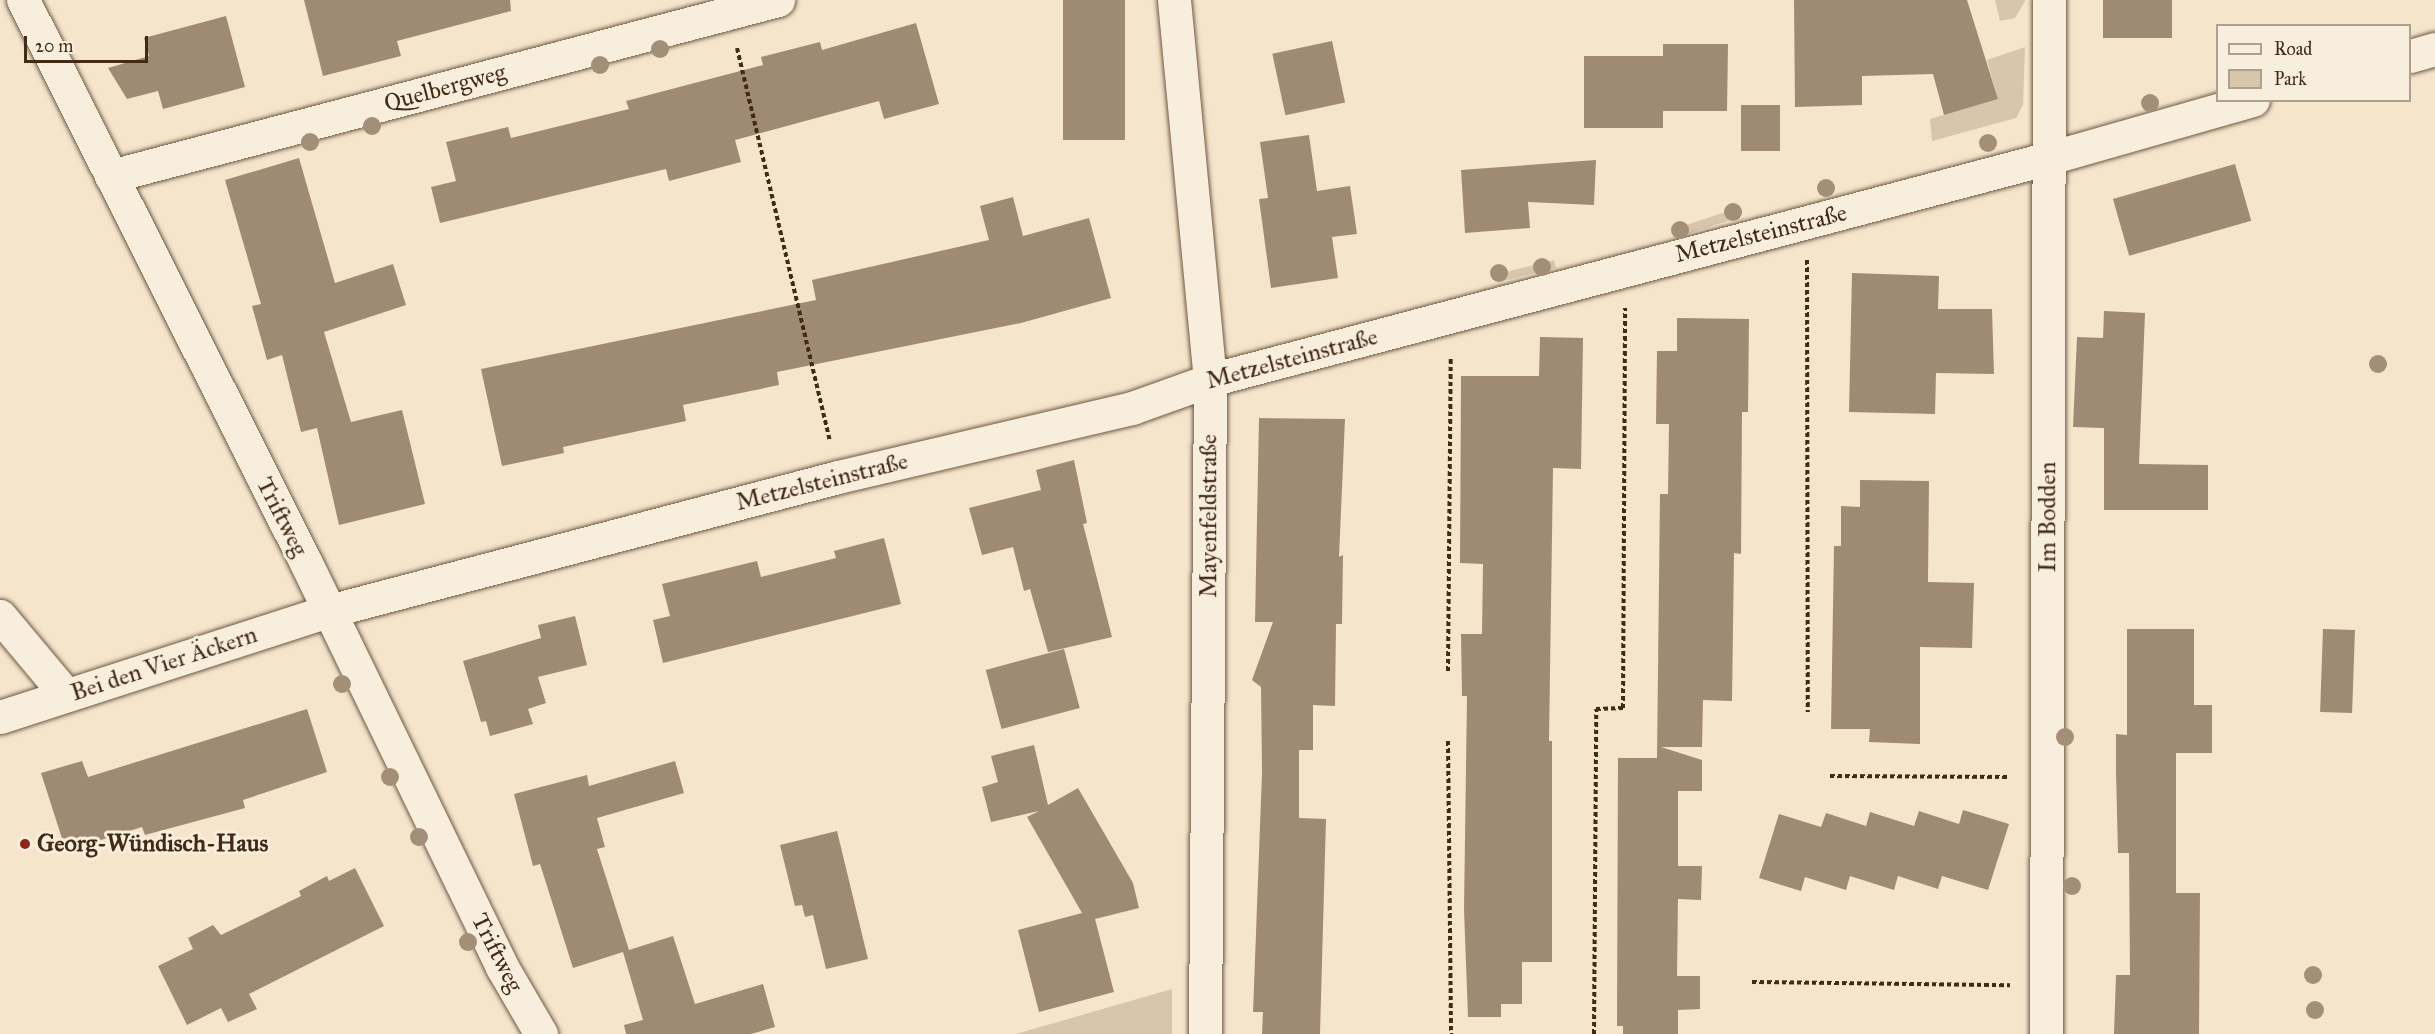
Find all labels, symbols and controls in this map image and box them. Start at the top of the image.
scale bar [27,24,152,62]
legend [2216,24,2411,102]
text: 20 m [35,35,73,57]
text: Road [2274,38,2312,60]
street label: Quelbergweg [381,58,509,118]
text: Park [2274,68,2307,90]
street label: Metzelsteinstraße [1672,199,1850,269]
street label: Metzelsteinstraße [1203,322,1381,396]
street label: Mayenfeldstraße [1195,434,1223,598]
street label: Metzelsteinstraße [733,447,911,517]
street label: Im Bodden [2034,462,2062,572]
street label: Triftweg [250,473,314,561]
street label: Bei den Vier Äckern [67,620,261,708]
place label: Georg-Wündisch-Haus [37,830,268,858]
marker: Georg-Wündisch-Haus [18,837,32,851]
street label: Triftweg [465,909,529,997]

